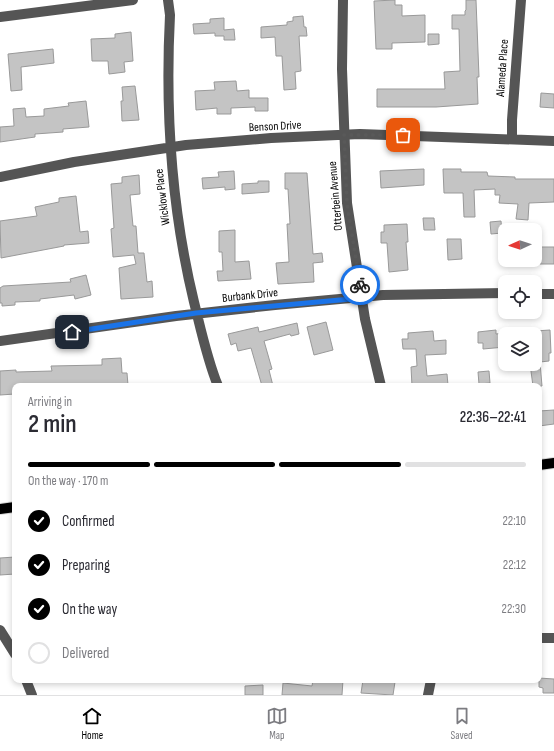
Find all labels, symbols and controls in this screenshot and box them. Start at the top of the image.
street label: Alameda Place [493,39,512,98]
street label: Benson Drive [248,118,302,135]
pin [386,118,420,152]
icon: bag [392,124,414,146]
street label: Otterbein Avenue [325,160,346,231]
street label: Wicklow Place [152,168,173,226]
north arrow [498,223,542,267]
map controls [498,223,542,371]
courier [340,265,380,305]
icon: bike [349,274,371,296]
button: locate [498,275,542,319]
street label: Burbank Drive [221,285,279,306]
pin [55,315,89,349]
icon: home [61,321,83,343]
button: layers [498,327,542,371]
text: Arriving in [28,394,72,410]
text: 22:36–22:41 [460,408,526,427]
text: 2 min [28,409,77,440]
text: On the way · 170 m [28,473,108,489]
icon: check [28,510,50,532]
text: Confirmed [62,512,115,531]
text: 22:10 [502,513,526,529]
icon: check [28,554,50,576]
text: Preparing [62,556,110,575]
text: 22:12 [503,557,526,573]
icon: check [28,598,50,620]
text: On the way [62,600,117,619]
text: 22:30 [502,601,526,617]
text: Delivered [62,644,109,663]
tab: Home [81,705,103,742]
tab: Map [266,705,288,742]
tab: Saved [451,705,473,742]

